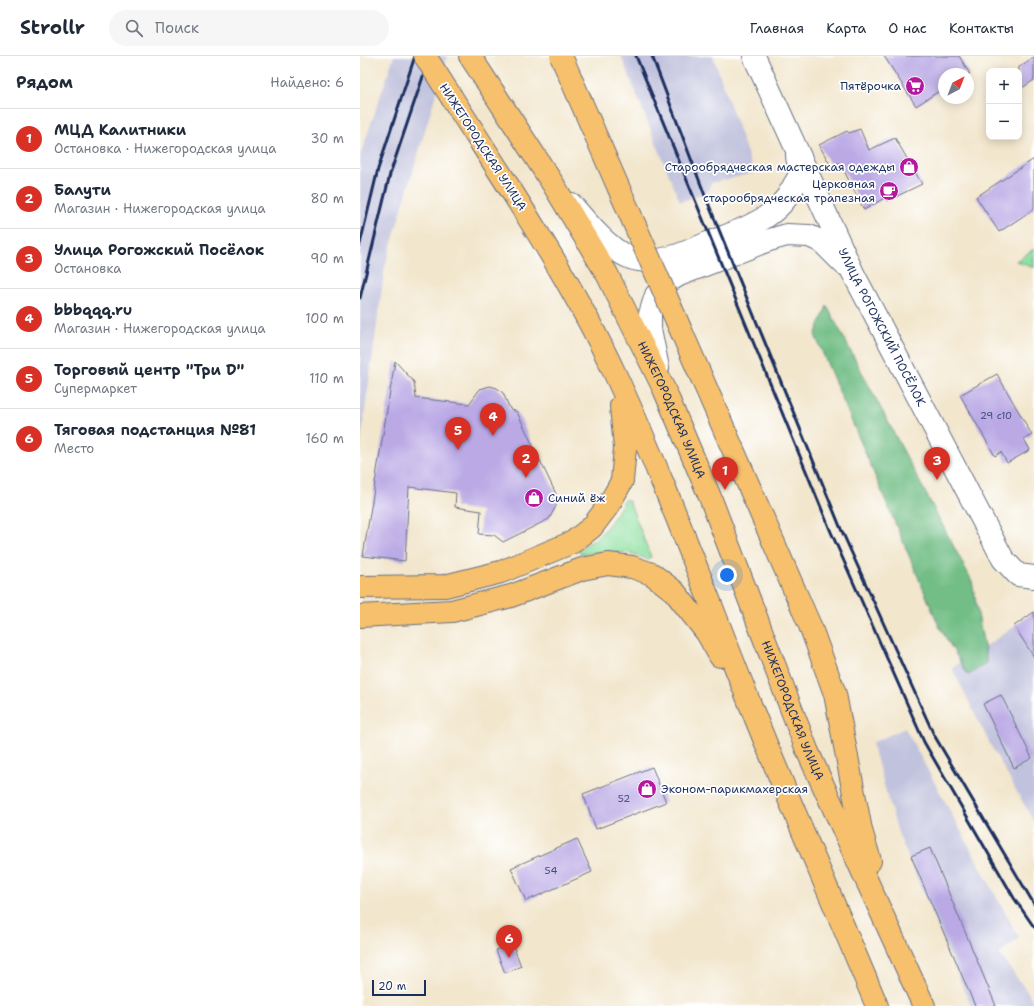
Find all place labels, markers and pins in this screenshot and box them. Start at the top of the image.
supermarket icon: Пятёрочка [904,75,926,97]
place label: Пятёрочка [840,78,902,94]
shop icon: Старообрядческая мастерская одежды [898,156,920,178]
place label: Старообрядческая мастерская одежды [665,159,895,175]
place label: Церковная старообрядческая трапезная [703,176,875,206]
cafe icon: Церковная старообрядческая трапезная [878,180,900,202]
pin: 4 [480,403,506,436]
pin: 5 [445,417,471,450]
pin: 2 [513,445,539,478]
pin: 3 [924,447,950,480]
pin: 1 [712,457,738,490]
shop icon: Синий ёж [523,487,545,509]
place label: Синий ёж [548,490,605,506]
shop icon: Эконом-парикмахерская [636,778,658,800]
place label: Эконом-парикмахерская [661,781,808,797]
pin: 6 [496,925,522,958]

